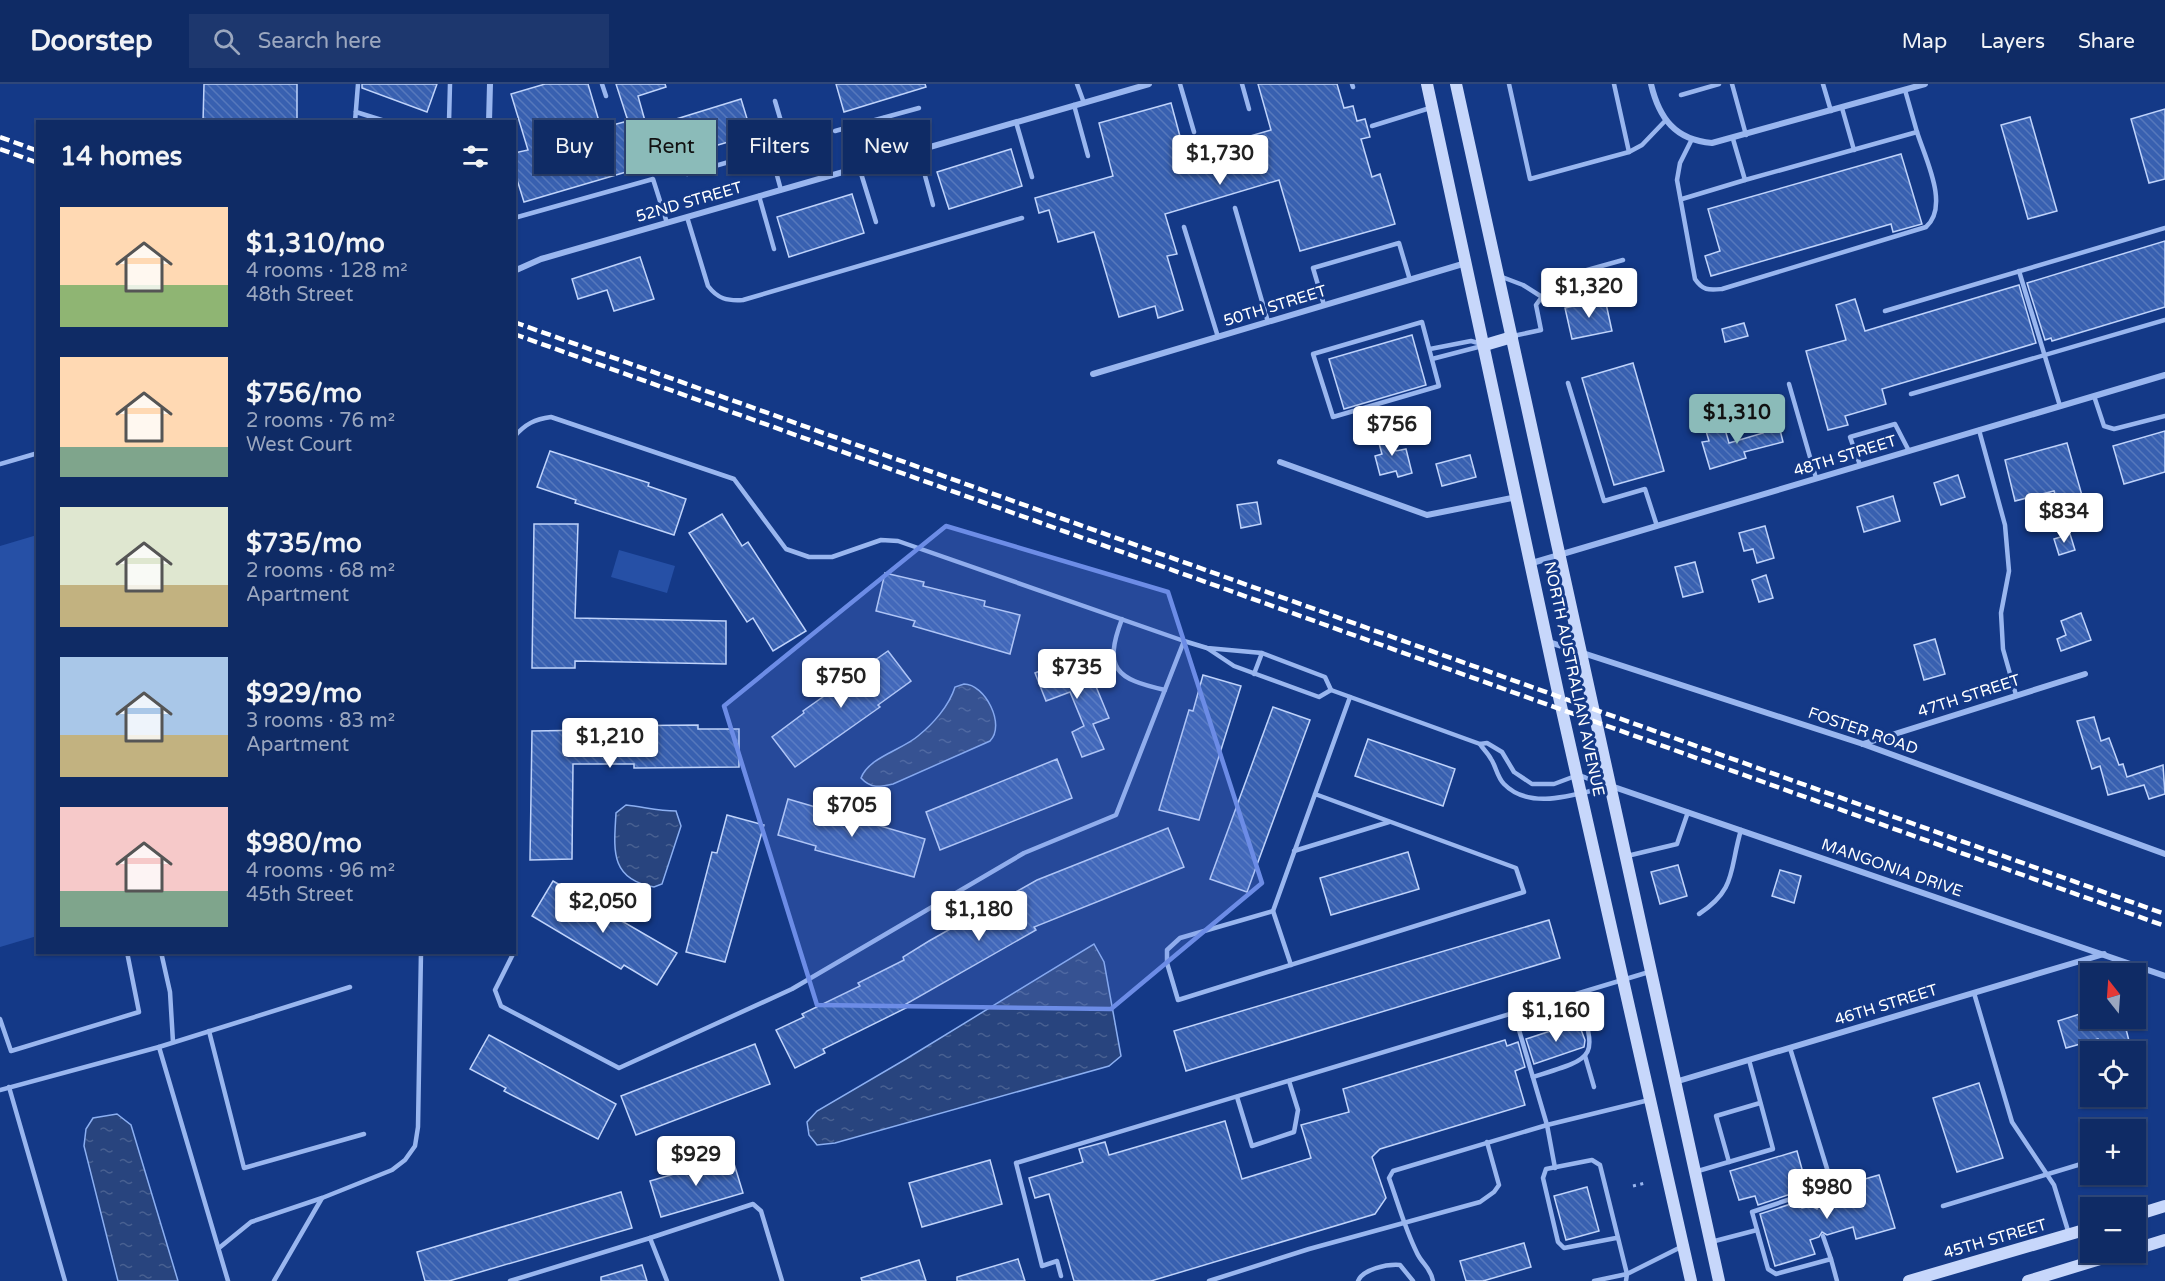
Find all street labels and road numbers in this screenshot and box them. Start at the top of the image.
street label: 52ND STREET [634,177,745,227]
street label: 50TH STREET [1221,281,1329,331]
street label: 48TH STREET [1791,431,1899,481]
street label: NORTH AUSTRALIAN AVENUE [1539,560,1609,798]
street label: 47TH STREET [1915,670,2023,722]
street label: FOSTER ROAD [1805,703,1921,759]
street label: MANGONIA DRIVE [1819,834,1965,902]
street label: 46TH STREET [1832,980,1940,1030]
street label: 45TH STREET [1941,1215,2049,1263]

